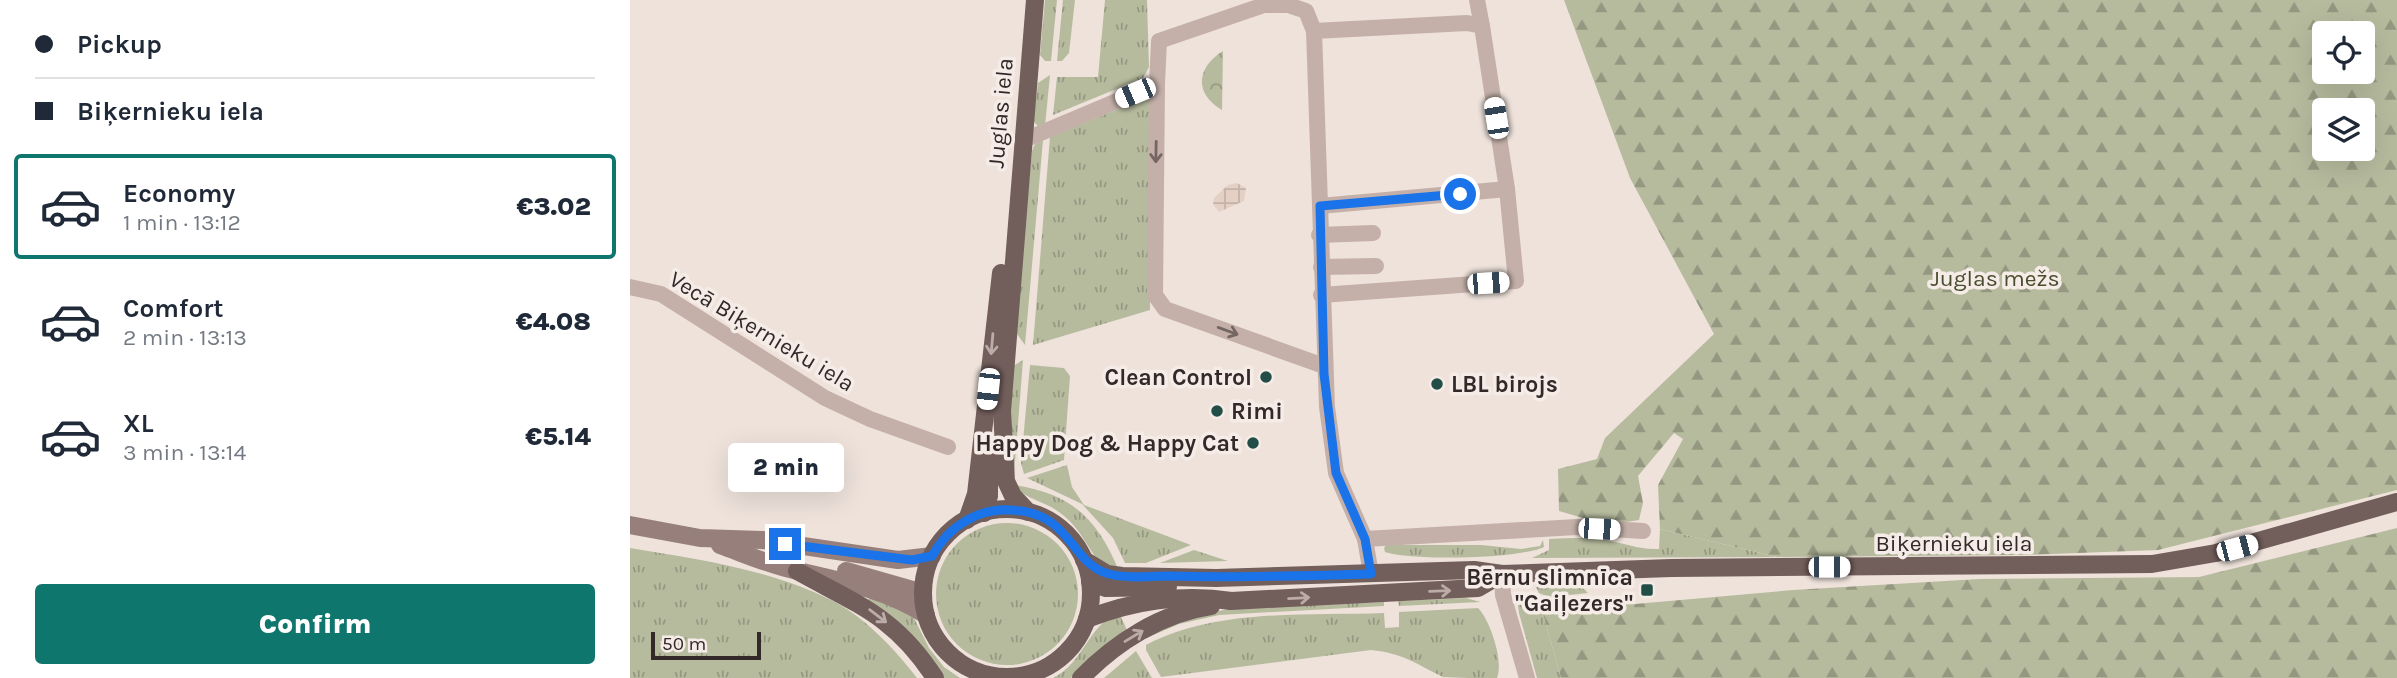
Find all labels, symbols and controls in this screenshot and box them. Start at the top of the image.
map controls [2312,21,2375,161]
button: locate [2312,21,2375,84]
text: Pickup [77,29,162,60]
street label: Juglas iela [982,57,1019,169]
car [1112,75,1159,111]
text: Biķernieku iela [77,96,264,127]
car [1483,96,1510,140]
button: layers [2312,98,2375,161]
one-way arrow [1149,140,1163,163]
icon: car [39,175,102,238]
text: Economy [123,178,235,209]
route start [1444,178,1476,210]
text: €3.02 [516,191,591,222]
text: 1 min · 13:12 [123,209,241,236]
park label: Juglas mežs [1930,265,2060,292]
street label: Vecā Biķernieku iela [664,266,859,397]
car [1467,271,1510,295]
icon: car [39,290,102,353]
text: Comfort [123,293,224,324]
text: €4.08 [516,306,591,337]
text: 2 min · 13:13 [123,324,247,351]
one-way arrow [1216,326,1238,339]
one-way arrow [985,332,998,355]
place label: Clean Control [1105,364,1252,391]
car [976,367,1001,411]
marker: Clean Control [1258,369,1274,385]
place label: LBL birojs [1451,371,1558,398]
marker: LBL birojs [1429,376,1445,392]
place label: Rimi [1231,398,1283,425]
marker: Rimi [1209,403,1225,419]
icon: car [39,405,102,468]
text: XL [123,408,154,439]
text: €5.14 [525,421,591,452]
place label: Happy Dog & Happy Cat [976,430,1239,457]
marker: Happy Dog & Happy Cat [1245,435,1261,451]
text: 3 min · 13:14 [123,439,246,466]
callout: 2 min [727,442,843,491]
text: 2 min [753,454,819,481]
car [1578,517,1621,541]
route end [769,528,801,560]
street label: Biķernieku iela [1876,530,2032,557]
car [2214,532,2261,564]
car [1809,557,1851,578]
place label: Bērnu slimnīca "Gaiļezers" [1466,564,1633,617]
marker: Bērnu slimnīca "Gaiļezers" [1639,582,1655,598]
button: Confirm [35,584,595,664]
one-way arrow [1428,585,1451,598]
one-way arrow [1287,591,1310,604]
one-way arrow [868,609,887,624]
one-way arrow [1124,628,1144,642]
scale bar [651,629,761,661]
text: 50 m [662,633,706,655]

